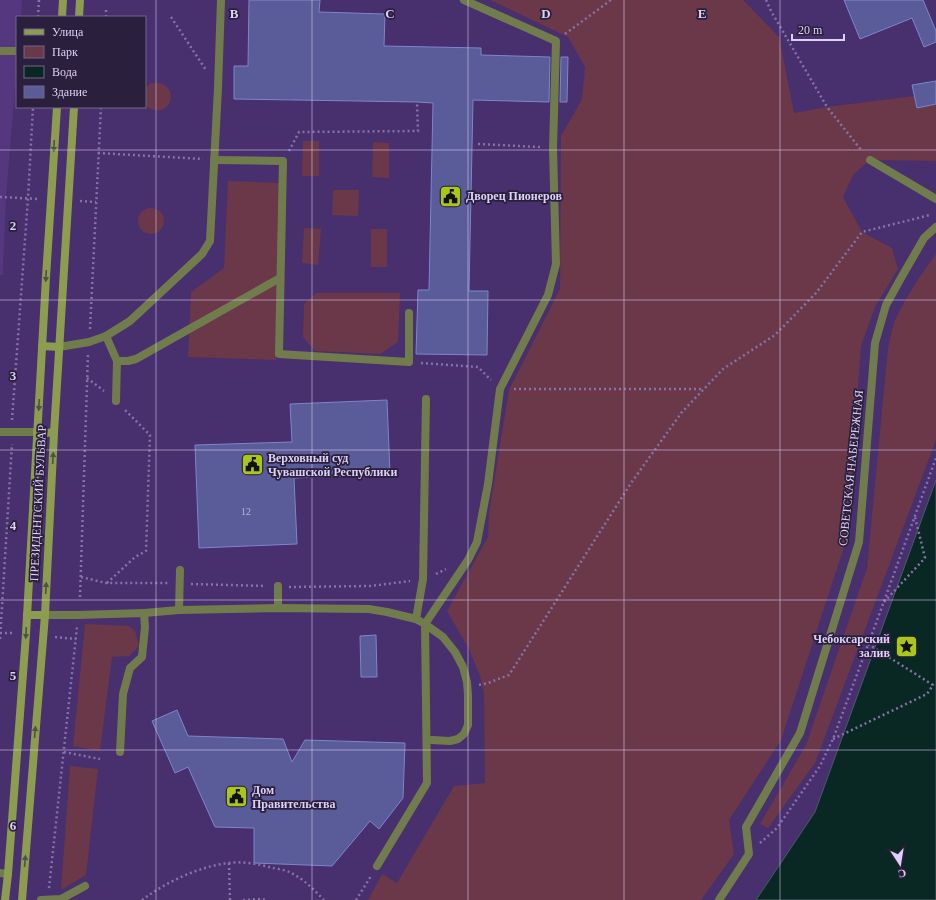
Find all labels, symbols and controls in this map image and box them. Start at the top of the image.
text: B [230,6,239,21]
text: C [385,6,395,21]
text: D [541,6,551,21]
text: E [698,6,706,21]
legend [16,16,146,108]
scale bar [792,16,844,42]
text: 20 m [798,23,823,37]
text: Улица [52,25,84,39]
text: Парк [52,45,78,59]
text: Вода [52,65,78,79]
text: Здание [52,85,87,99]
one-way arrow [51,140,58,152]
public building icon: Дворец Пионеров [438,183,464,209]
place label: Дворец Пионеров [466,189,562,203]
text: 2 [10,218,16,233]
one-way arrow [43,270,50,282]
text: 3 [10,368,17,383]
street label: СОВЕТСКАЯ НАБЕРЕЖНАЯ [836,389,866,547]
one-way arrow [35,399,42,411]
street label: ПРЕЗИДЕНТСКИЙ БУЛЬВАР [27,424,49,582]
place label: Верховный суд Чувашской Республики [268,451,397,479]
one-way arrow [49,452,56,464]
public building icon: Верховный суд Чувашской Республики [239,452,265,478]
house number: 12 [241,506,251,517]
text: 4 [10,518,17,533]
one-way arrow [43,581,49,594]
one-way arrow [23,627,30,639]
place label: Чебоксарский залив [813,632,891,660]
place icon: Чебоксарский залив [893,633,919,659]
text: 5 [10,668,17,683]
one-way arrow [32,726,39,738]
place label: Дом Правительства [252,783,335,811]
public building icon: Дом Правительства [223,784,249,810]
text: 6 [10,818,17,833]
north arrow [880,844,920,884]
one-way arrow [21,855,28,867]
text: С [897,867,907,880]

